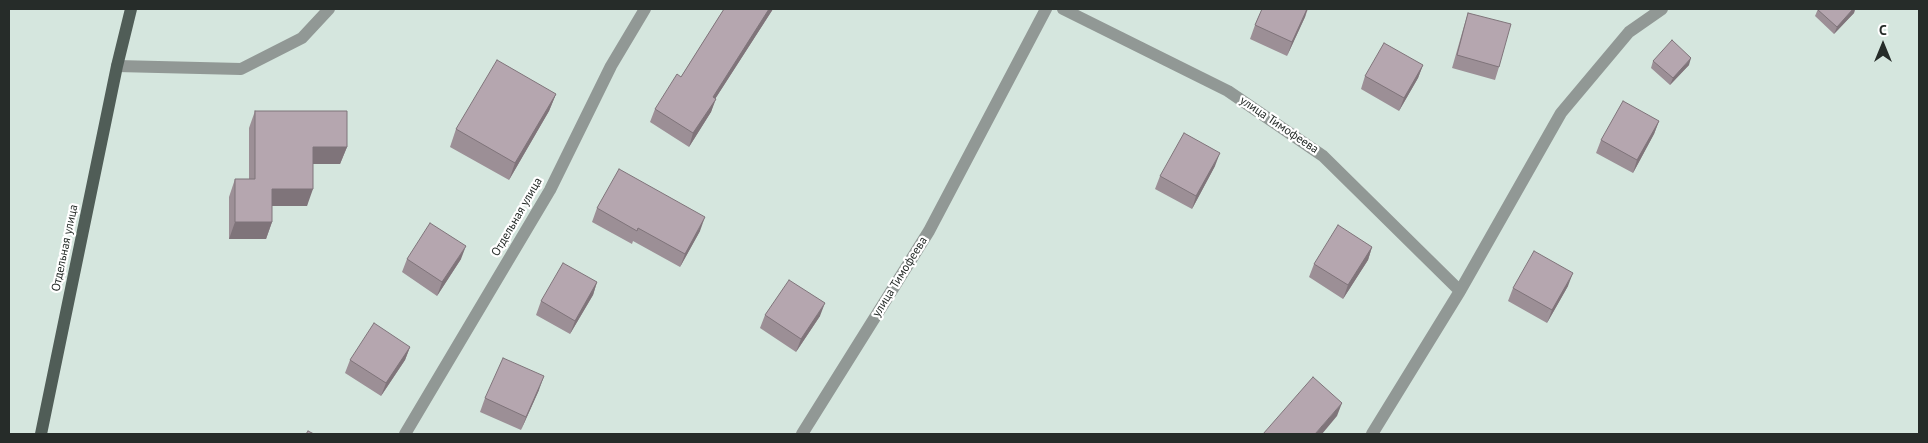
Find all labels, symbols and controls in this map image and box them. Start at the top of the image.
north arrow [1858,20,1908,70]
text: С [1879,21,1887,39]
street label: улица Тимофеева [1237,93,1321,157]
street label: Отдельная улица [489,175,545,259]
street label: Отдельная улица [49,203,81,293]
street label: улица Тимофеева [870,234,930,320]

